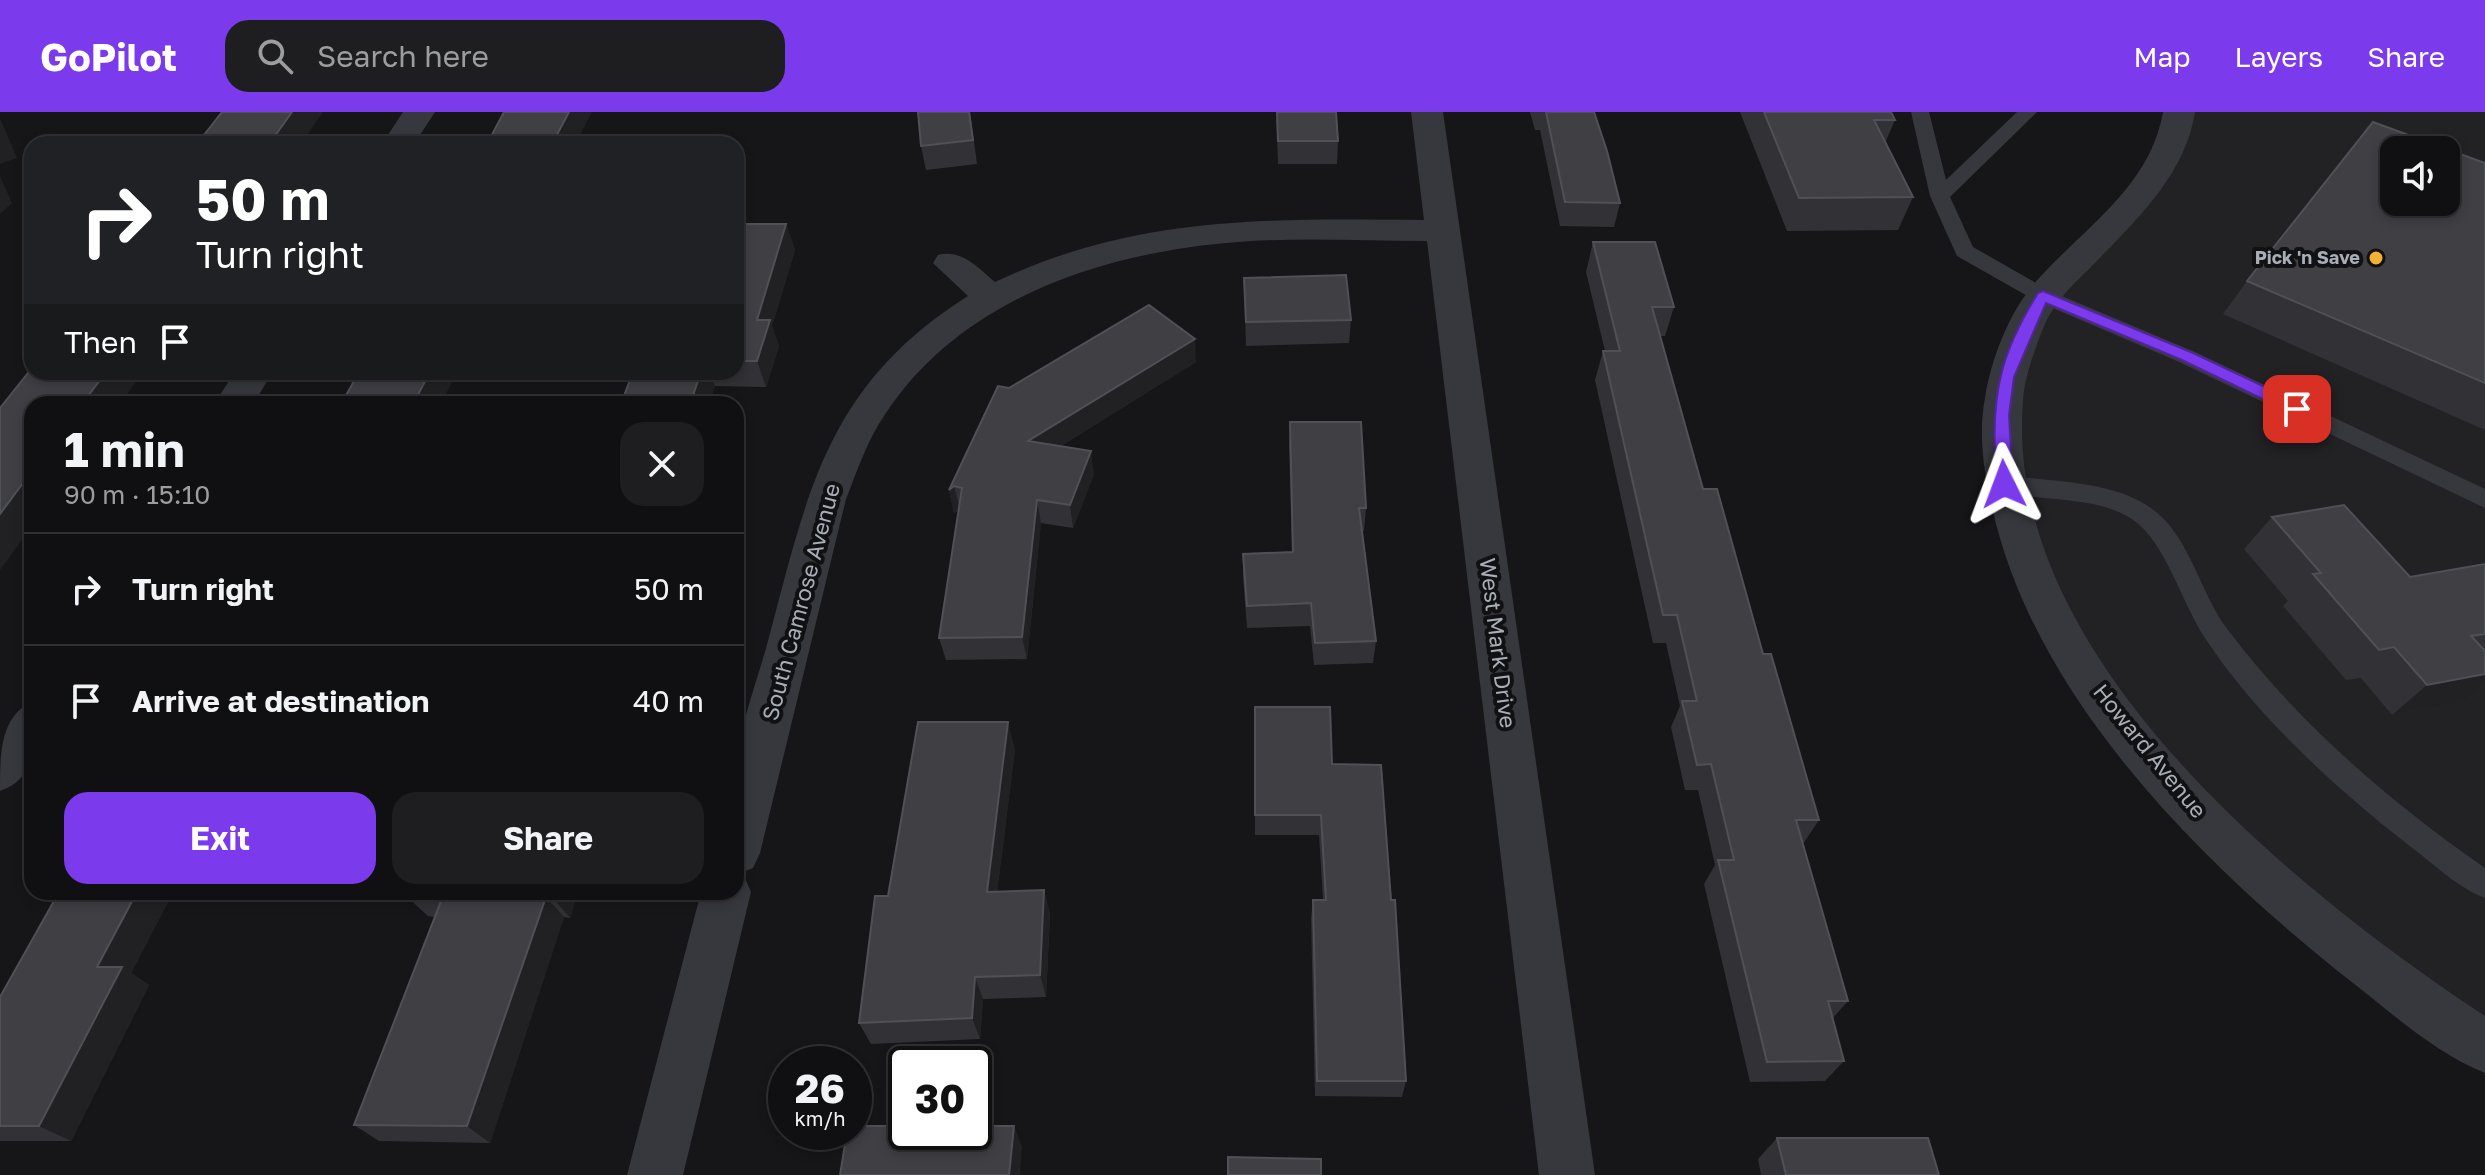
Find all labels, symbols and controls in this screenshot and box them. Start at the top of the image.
search box [225,20,785,92]
text: GoPilot [40,34,177,79]
icon: search [253,34,297,78]
text: Search here [317,38,489,74]
text: Map [2133,40,2191,73]
text: Layers [2235,40,2323,73]
text: Share [2367,40,2445,73]
map controls [2380,136,2460,216]
button: sound [2380,136,2460,216]
text: 50 m [196,165,330,232]
icon: right [64,168,168,272]
text: Turn right [196,233,364,276]
place label: Pick 'n Save [2255,246,2360,268]
marker: Pick 'n Save [2367,249,2385,267]
icon: arrive [153,320,197,364]
text: Then [64,324,137,360]
pin [2263,375,2331,443]
icon: arrive [2275,387,2319,431]
text: 1 min [64,420,185,478]
button: close [620,422,704,506]
position arrow [1962,442,2046,526]
text: 90 m · 15:10 [64,479,210,510]
street label: South Camrose Avenue [756,480,845,723]
street label: West Mark Drive [1475,556,1522,730]
icon: right [64,567,108,611]
text: Turn right [132,571,274,607]
text: 50 m [634,571,704,607]
street label: Howard Avenue [2088,678,2213,823]
icon: arrive [64,679,108,723]
text: Arrive at destination [132,683,429,719]
text: 40 m [633,683,704,719]
button: Exit [64,792,376,884]
button: Share [392,792,704,884]
speed limit sign: 30 [888,1046,992,1150]
text: 26 [795,1064,845,1112]
text: km/h [795,1106,845,1130]

